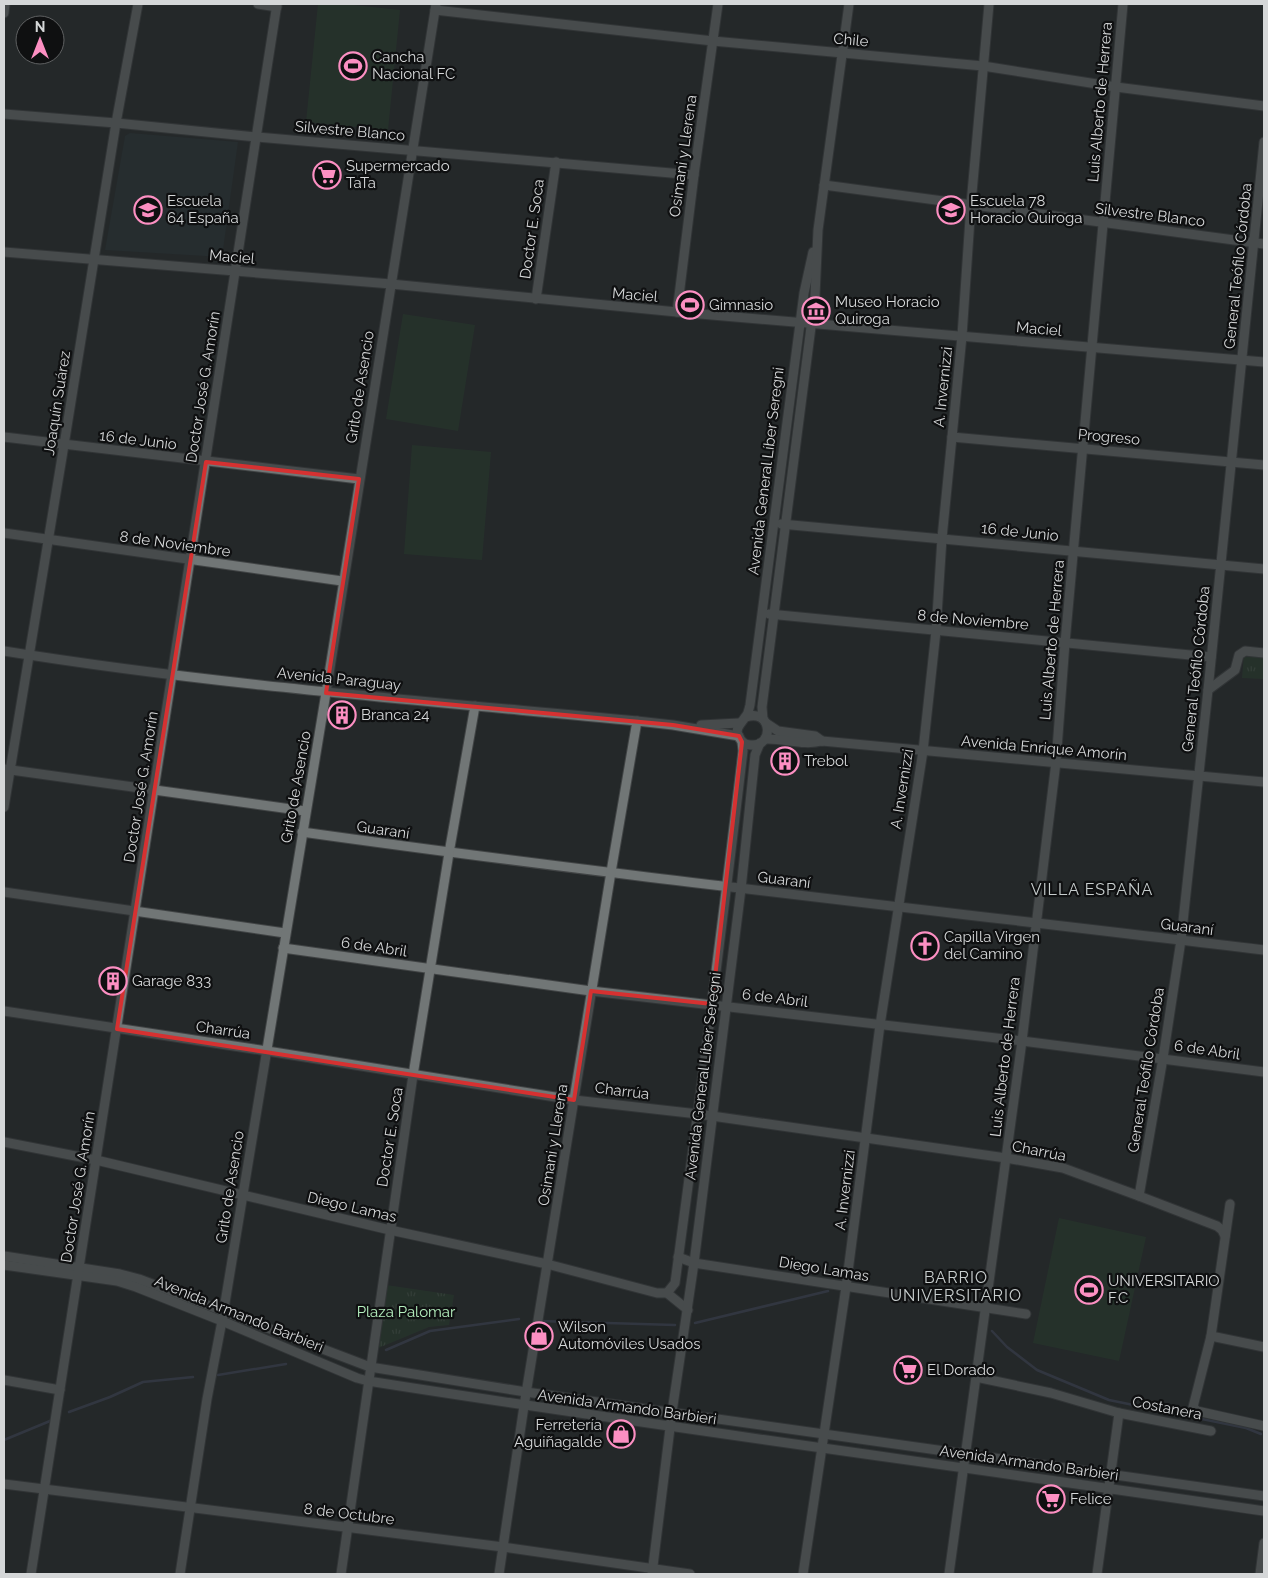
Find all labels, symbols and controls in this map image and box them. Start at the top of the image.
north arrow [15,15,65,65]
text: N [35,19,45,35]
street label: Luis Alberto de Herrera [1084,21,1116,183]
street label: Chile [833,30,870,51]
place label: Cancha Nacional FC [372,48,455,83]
sports icon: Cancha Nacional FC [338,51,368,81]
street label: Osimani y Llerena [666,94,700,218]
street label: Silvestre Blanco [294,117,406,145]
place label: Supermercado TaTa [346,157,450,192]
supermarket icon: Supermercado TaTa [312,160,342,190]
street label: Doctor E. Soca [516,178,548,280]
street label: General Teófilo Córdoba [1220,182,1256,350]
place label: Escuela 64 España [167,192,239,227]
place label: Escuela 78 Horacio Quiroga [970,192,1082,227]
school or university icon: Escuela 64 España [133,195,163,225]
school or university icon: Escuela 78 Horacio Quiroga [936,195,966,225]
street label: Silvestre Blanco [1094,199,1206,231]
street label: Maciel [208,246,256,268]
street label: Maciel [611,284,659,306]
sports icon: Gimnasio [675,290,705,320]
place label: Museo Horacio Quiroga [835,293,940,328]
place label: Gimnasio [709,296,773,314]
museum icon: Museo Horacio Quiroga [801,296,831,326]
street label: Doctor José G. Amorín [182,310,224,464]
street label: Maciel [1015,318,1063,340]
street label: Grito de Asencio [342,329,378,445]
street label: A. Invernizzi [930,346,956,428]
street label: Joaquín Suárez [40,349,74,457]
street label: Avenida General Líber Seregni [744,366,788,576]
street label: Progreso [1077,425,1141,449]
street label: 16 de Junio [98,426,178,454]
street label: 16 de Junio [980,519,1060,545]
street label: 8 de Noviembre [118,527,232,561]
street label: Luis Alberto de Herrera [1036,559,1068,721]
street label: General Teófilo Córdoba [1178,585,1214,753]
street label: 8 de Noviembre [917,606,1030,634]
street label: Avenida Paraguay [276,664,402,694]
building icon: Branca 24 [327,700,357,730]
place label: Branca 24 [361,706,429,724]
street label: Doctor José G. Amorín [120,710,162,864]
street label: Grito de Asencio [277,729,315,845]
street label: Avenida Enrique Amorín [960,732,1128,764]
building icon: Trebol [770,746,800,776]
street label: A. Invernizzi [887,748,917,830]
place label: Trebol [804,752,849,770]
street label: Guaraní [355,817,411,843]
street label: Guaraní [756,868,812,892]
district label: VILLA ESPAÑA [1031,879,1153,899]
street label: Guaraní [1159,915,1215,939]
place label: Capilla Virgen del Camino [944,928,1040,963]
church icon: Capilla Virgen del Camino [910,931,940,961]
street label: 6 de Abril [340,933,409,961]
building icon: Garage 833 [98,966,128,996]
street label: Avenida General Líber Seregni [681,971,725,1181]
place label: Garage 833 [132,972,211,990]
street label: Luis Alberto de Herrera [986,976,1024,1138]
street label: 6 de Abril [741,985,810,1011]
street label: General Teófilo Córdoba [1124,986,1168,1154]
street label: Charrúa [195,1017,251,1043]
street label: 6 de Abril [1173,1036,1242,1064]
street label: Charrúa [594,1079,650,1103]
street label: Osimani y Llerena [534,1083,572,1207]
street label: Doctor E. Soca [373,1086,407,1188]
street label: Doctor José G. Amorín [57,1110,99,1264]
street label: Grito de Asencio [212,1129,248,1245]
street label: Charrúa [1010,1137,1068,1165]
street label: A. Invernizzi [831,1149,859,1231]
street label: Diego Lamas [306,1188,398,1226]
street label: Diego Lamas [778,1253,870,1285]
district label: BARRIO UNIVERSITARIO [890,1268,1022,1305]
street label: Avenida Armando Barbieri [152,1272,326,1356]
place label: UNIVERSITARIO F.C [1108,1272,1220,1307]
sports icon: UNIVERSITARIO F.C [1074,1275,1104,1305]
park label: Plaza Palomar [357,1303,456,1321]
place label: Wilson Automóviles Usados [558,1318,700,1353]
shop icon: Wilson Automóviles Usados [524,1321,554,1351]
supermarket icon: El Dorado [893,1355,923,1385]
place label: El Dorado [927,1361,995,1379]
street label: Avenida Armando Barbieri [536,1386,718,1428]
street label: Costanera [1131,1392,1203,1424]
place label: Ferretería Aguiñagalde [514,1416,602,1451]
shop icon: Ferretería Aguiñagalde [606,1419,636,1449]
street label: Avenida Armando Barbieri [938,1442,1120,1484]
supermarket icon: Felice [1036,1484,1066,1514]
place label: Felice [1070,1490,1112,1508]
street label: 8 de Octubre [303,1500,396,1529]

